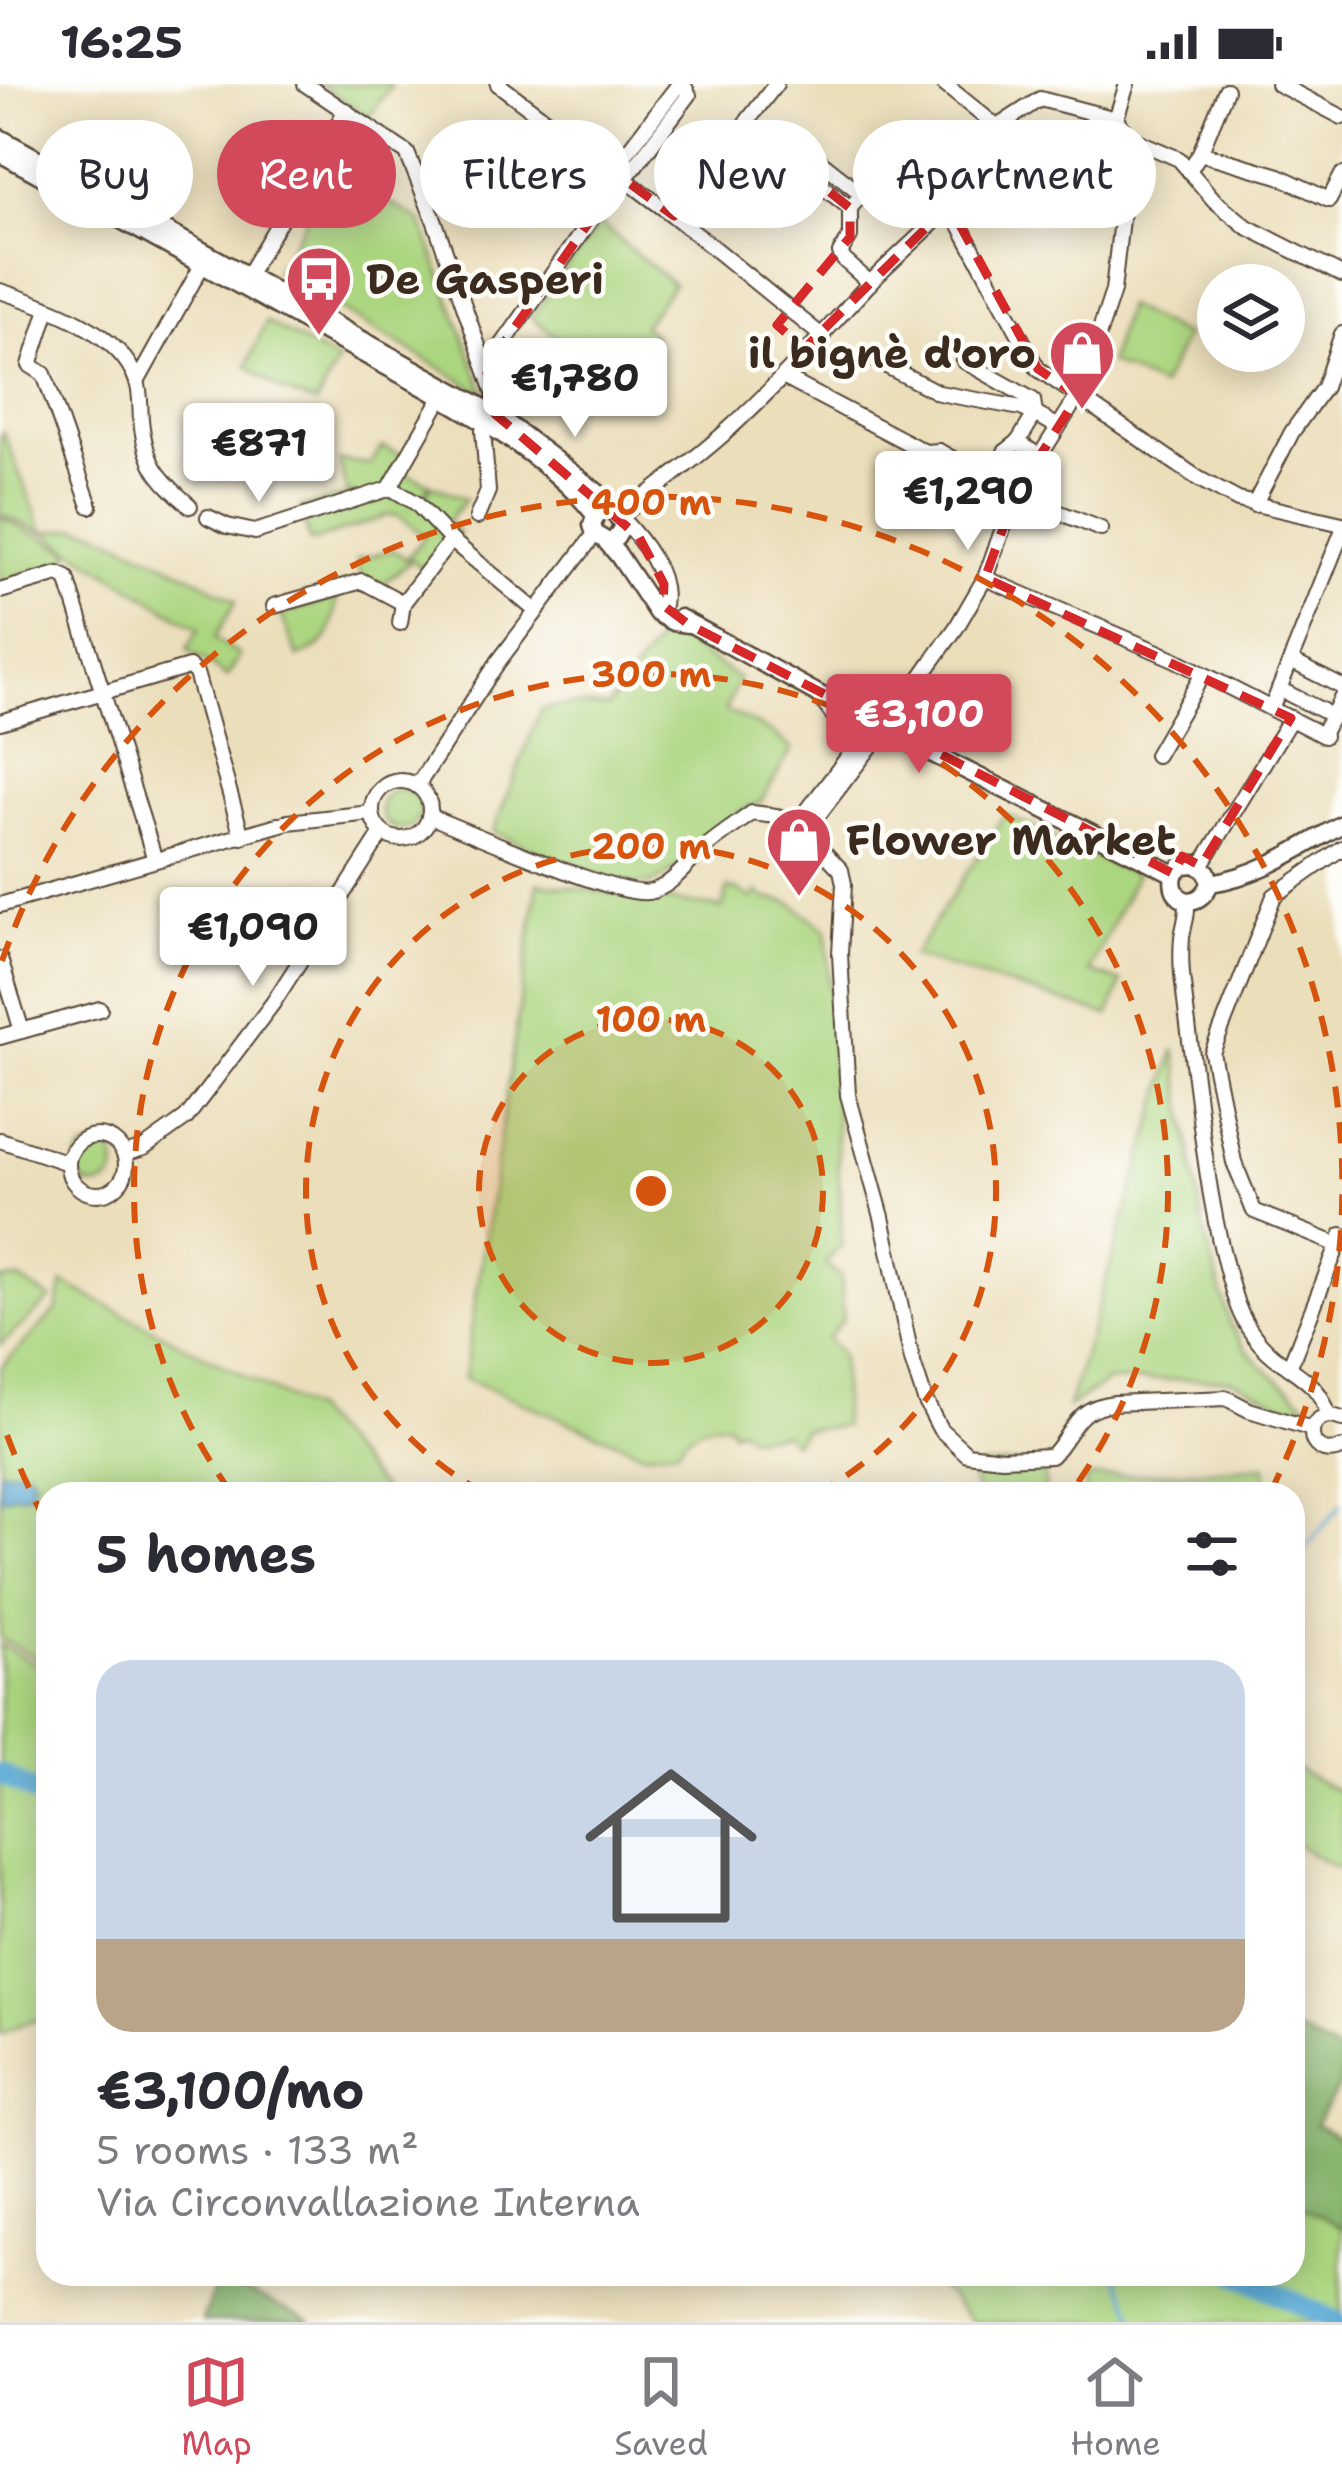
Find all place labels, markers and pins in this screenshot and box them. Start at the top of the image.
bus stop icon: De Gasperi [284,244,354,338]
place label: De Gasperi [366,251,604,307]
shop icon: il bignè d'oro [1047,318,1117,412]
place label: il bignè d'oro [748,325,1036,381]
pin: €1,780 [477,338,673,440]
pin: €871 [188,403,330,505]
pin: €1,290 [870,451,1066,553]
pin: €3,100 [821,674,1017,776]
shop icon: Flower Market [764,805,834,899]
place label: Flower Market [846,812,1176,868]
pin: €1,090 [155,887,351,989]
centre of rings [630,1170,672,1212]

